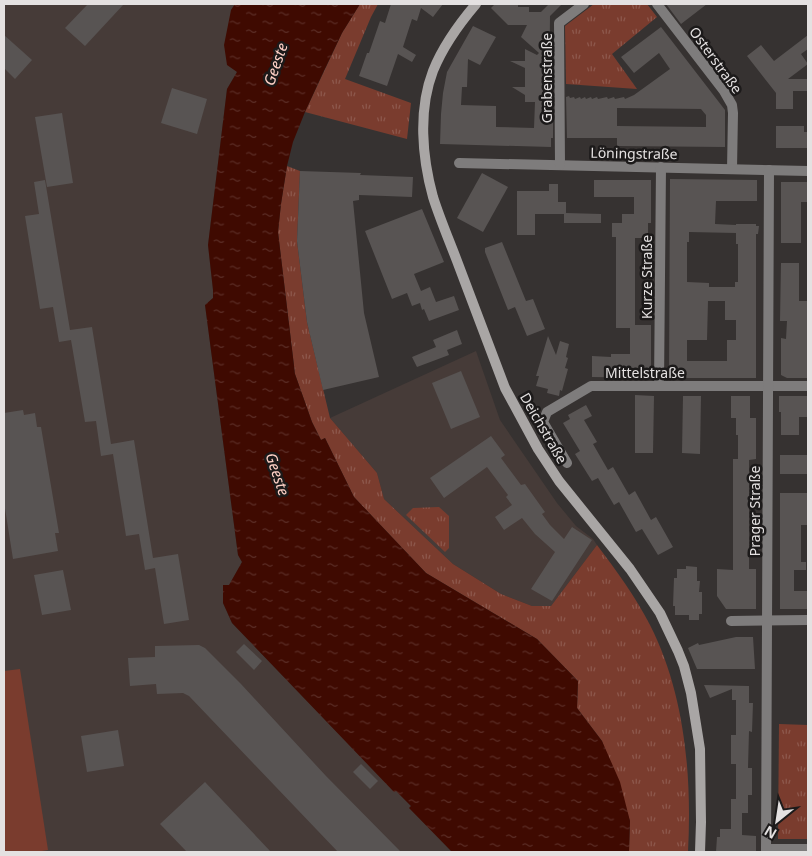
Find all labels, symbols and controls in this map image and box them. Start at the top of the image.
street label: Osterstraße [685,23,747,97]
street label: Grabenstraße [537,33,556,123]
water label: Geeste [258,39,292,88]
street label: Löningstraße [590,143,678,163]
street label: Kurze Straße [637,235,656,319]
street label: Mittelstraße [605,363,685,382]
street label: Deichstraße [516,389,572,467]
water label: Geeste [261,450,295,499]
street label: Prager Straße [745,466,764,556]
north arrow [752,796,802,846]
text: N [761,822,780,844]

